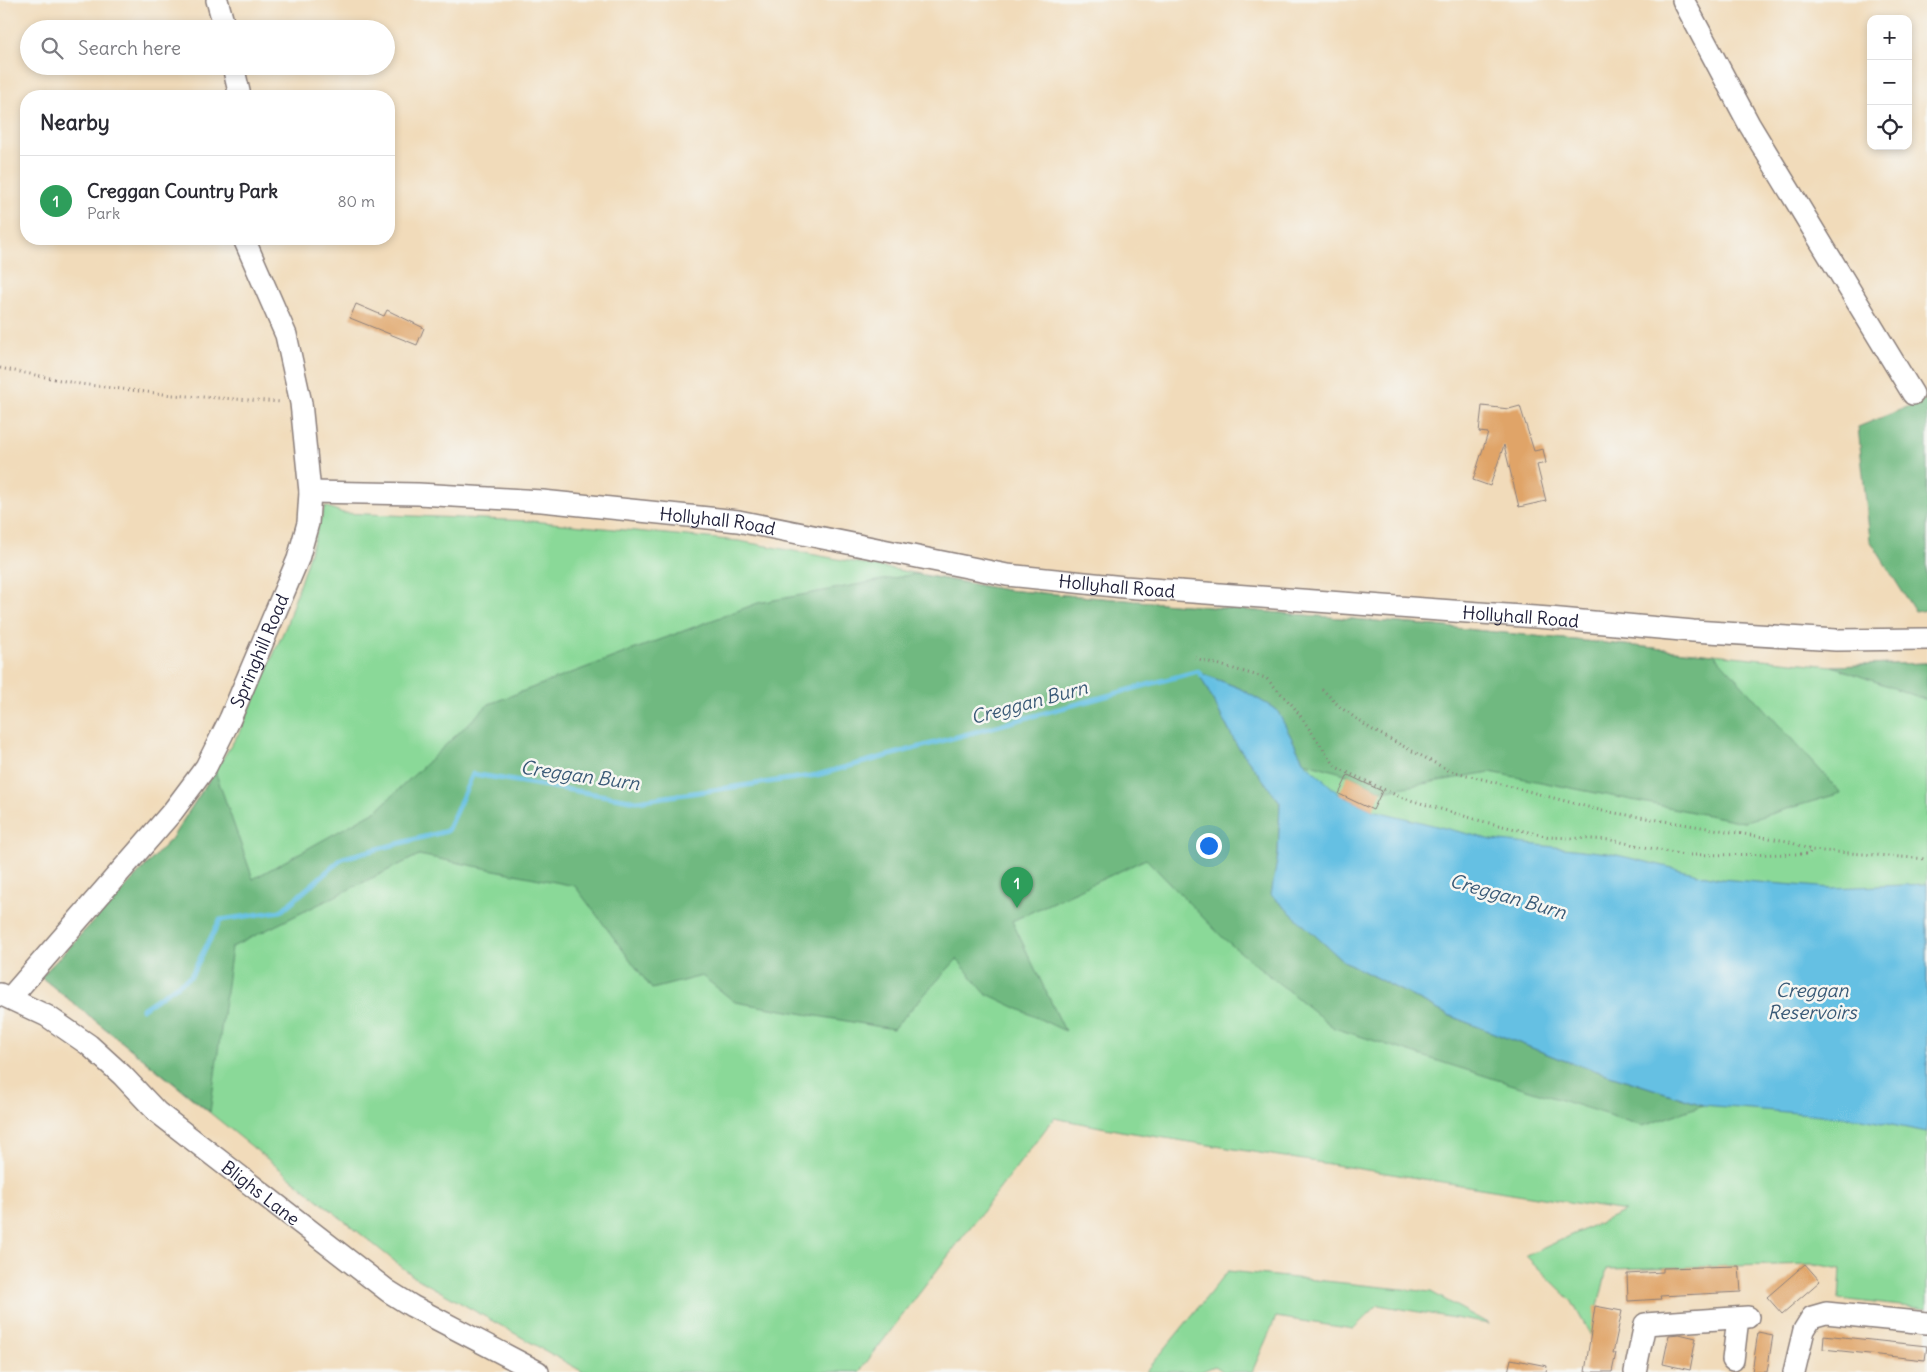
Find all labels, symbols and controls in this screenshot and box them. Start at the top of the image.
map controls [1867,15,1912,150]
button: + [1867,15,1912,60]
search box [20,20,395,75]
icon: search [38,34,66,62]
text: Search here [78,36,181,60]
button: − [1867,60,1912,105]
button: locate [1867,105,1912,150]
text: Nearby [40,109,110,136]
text: Creggan Country Park [87,179,278,203]
text: 1 [53,191,59,211]
text: 80 m [337,191,375,211]
text: Park [87,203,120,223]
street label: Hollyhall Road [659,502,778,540]
street label: Hollyhall Road [1058,569,1176,602]
street label: Springhill Road [225,590,294,711]
street label: Hollyhall Road [1462,600,1580,632]
water label: Creggan Burn [968,675,1091,729]
water label: Creggan Burn [519,755,642,795]
your location [1196,833,1222,859]
pin: 1 [1001,867,1033,908]
water label: Creggan Burn [1447,868,1570,924]
water label: Creggan Reservoirs [1767,978,1858,1024]
street label: Blighs Lane [217,1155,305,1230]

